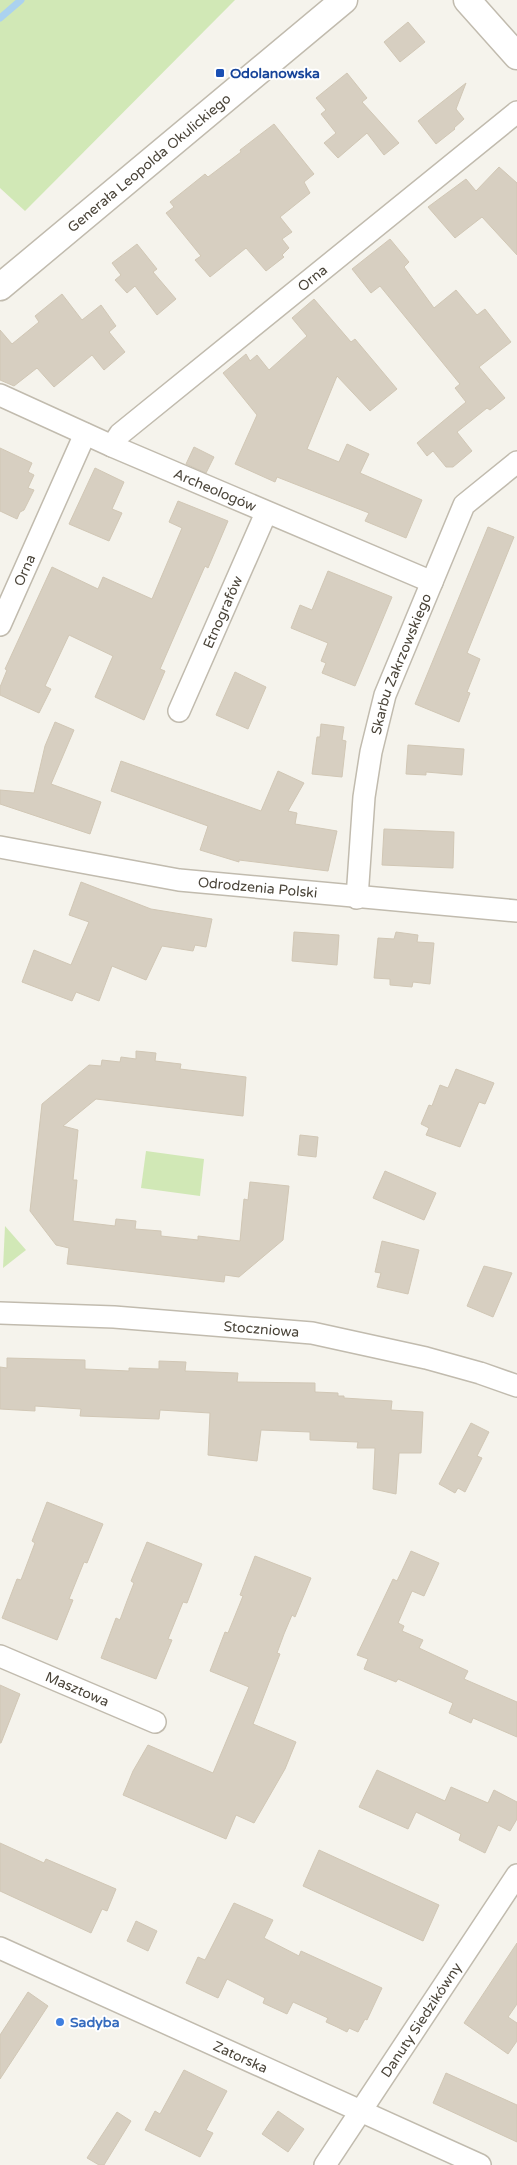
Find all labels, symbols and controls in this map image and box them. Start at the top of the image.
place label: Odolanowska [230,65,320,82]
marker: Odolanowska [214,67,226,79]
street label: Generała Leopolda Okulickiego [64,90,234,236]
street label: Orna [294,261,331,295]
street label: Archeologów [171,465,259,515]
street label: Orna [10,552,39,589]
street label: Etnografów [200,573,246,651]
street label: Skarbu Zakrzowskiego [368,591,435,736]
street label: Odrodzenia Polski [197,874,318,902]
street label: Stoczniowa [223,1318,300,1341]
street label: Masztowa [43,1668,112,1710]
street label: Danuty Siedzikówny [377,1959,466,2081]
place label: Sadyba [70,2014,120,2031]
marker: Sadyba [54,2016,66,2028]
street label: Zatorska [210,2038,270,2077]

